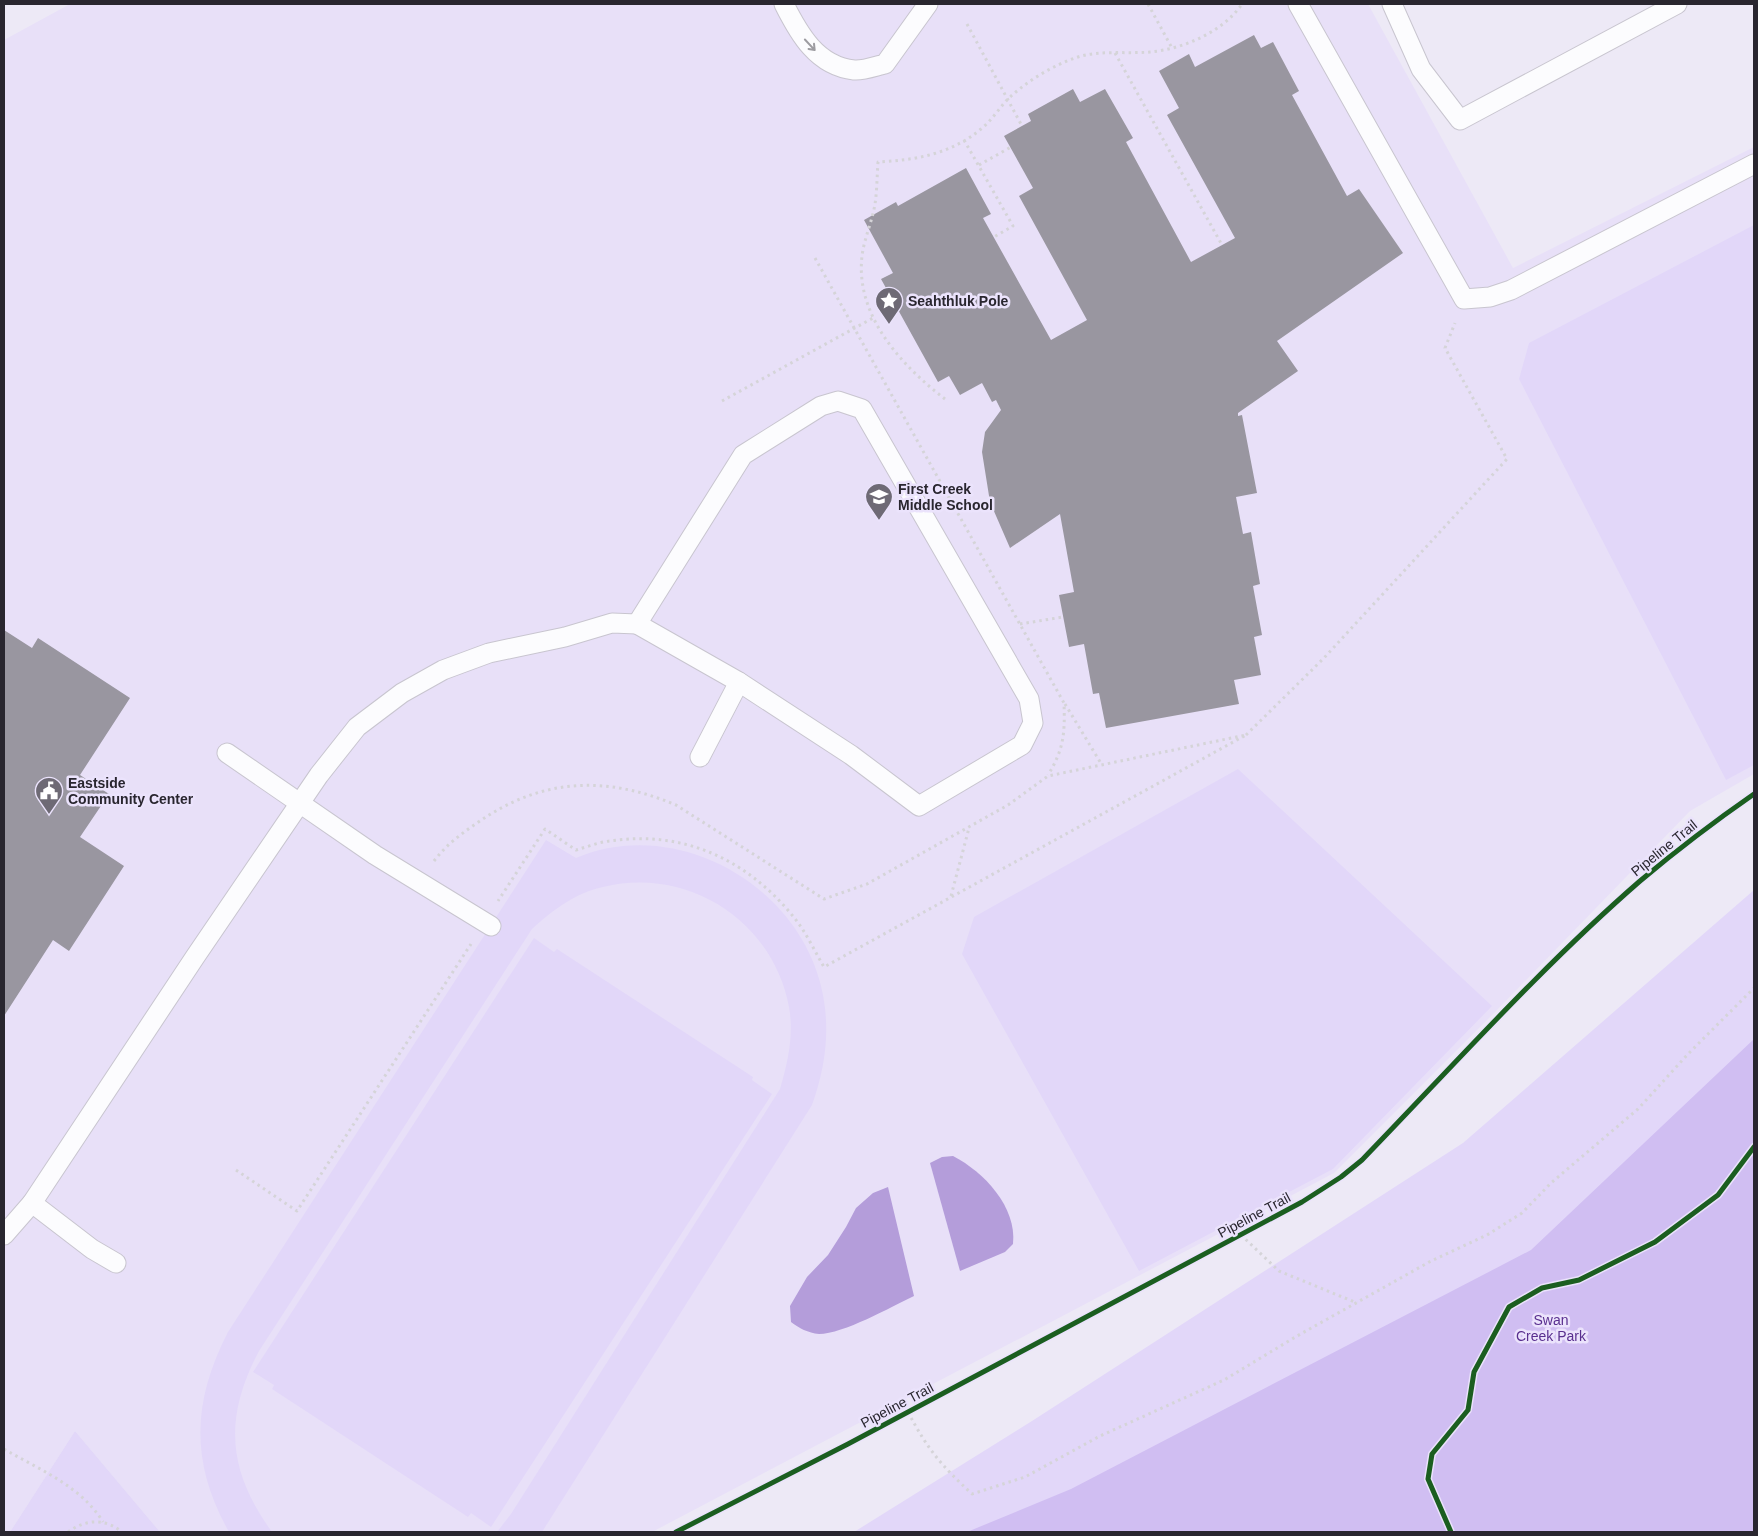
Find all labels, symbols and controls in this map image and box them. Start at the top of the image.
one-way arrow [804,38,815,51]
place icon: Seahthluk Pole [874,286,904,325]
place label: Seahthluk Pole [908,293,1009,309]
place label: First Creek Middle School [898,481,993,513]
school or university icon: First Creek Middle School [864,482,894,521]
place label: Eastside Community Center [68,775,194,807]
public building icon: Eastside Community Center [34,776,64,815]
street label: Pipeline Trail [1628,817,1700,879]
street label: Pipeline Trail [1215,1189,1293,1241]
park label: Swan Creek Park [1516,1312,1587,1344]
street label: Pipeline Trail [858,1379,936,1431]

